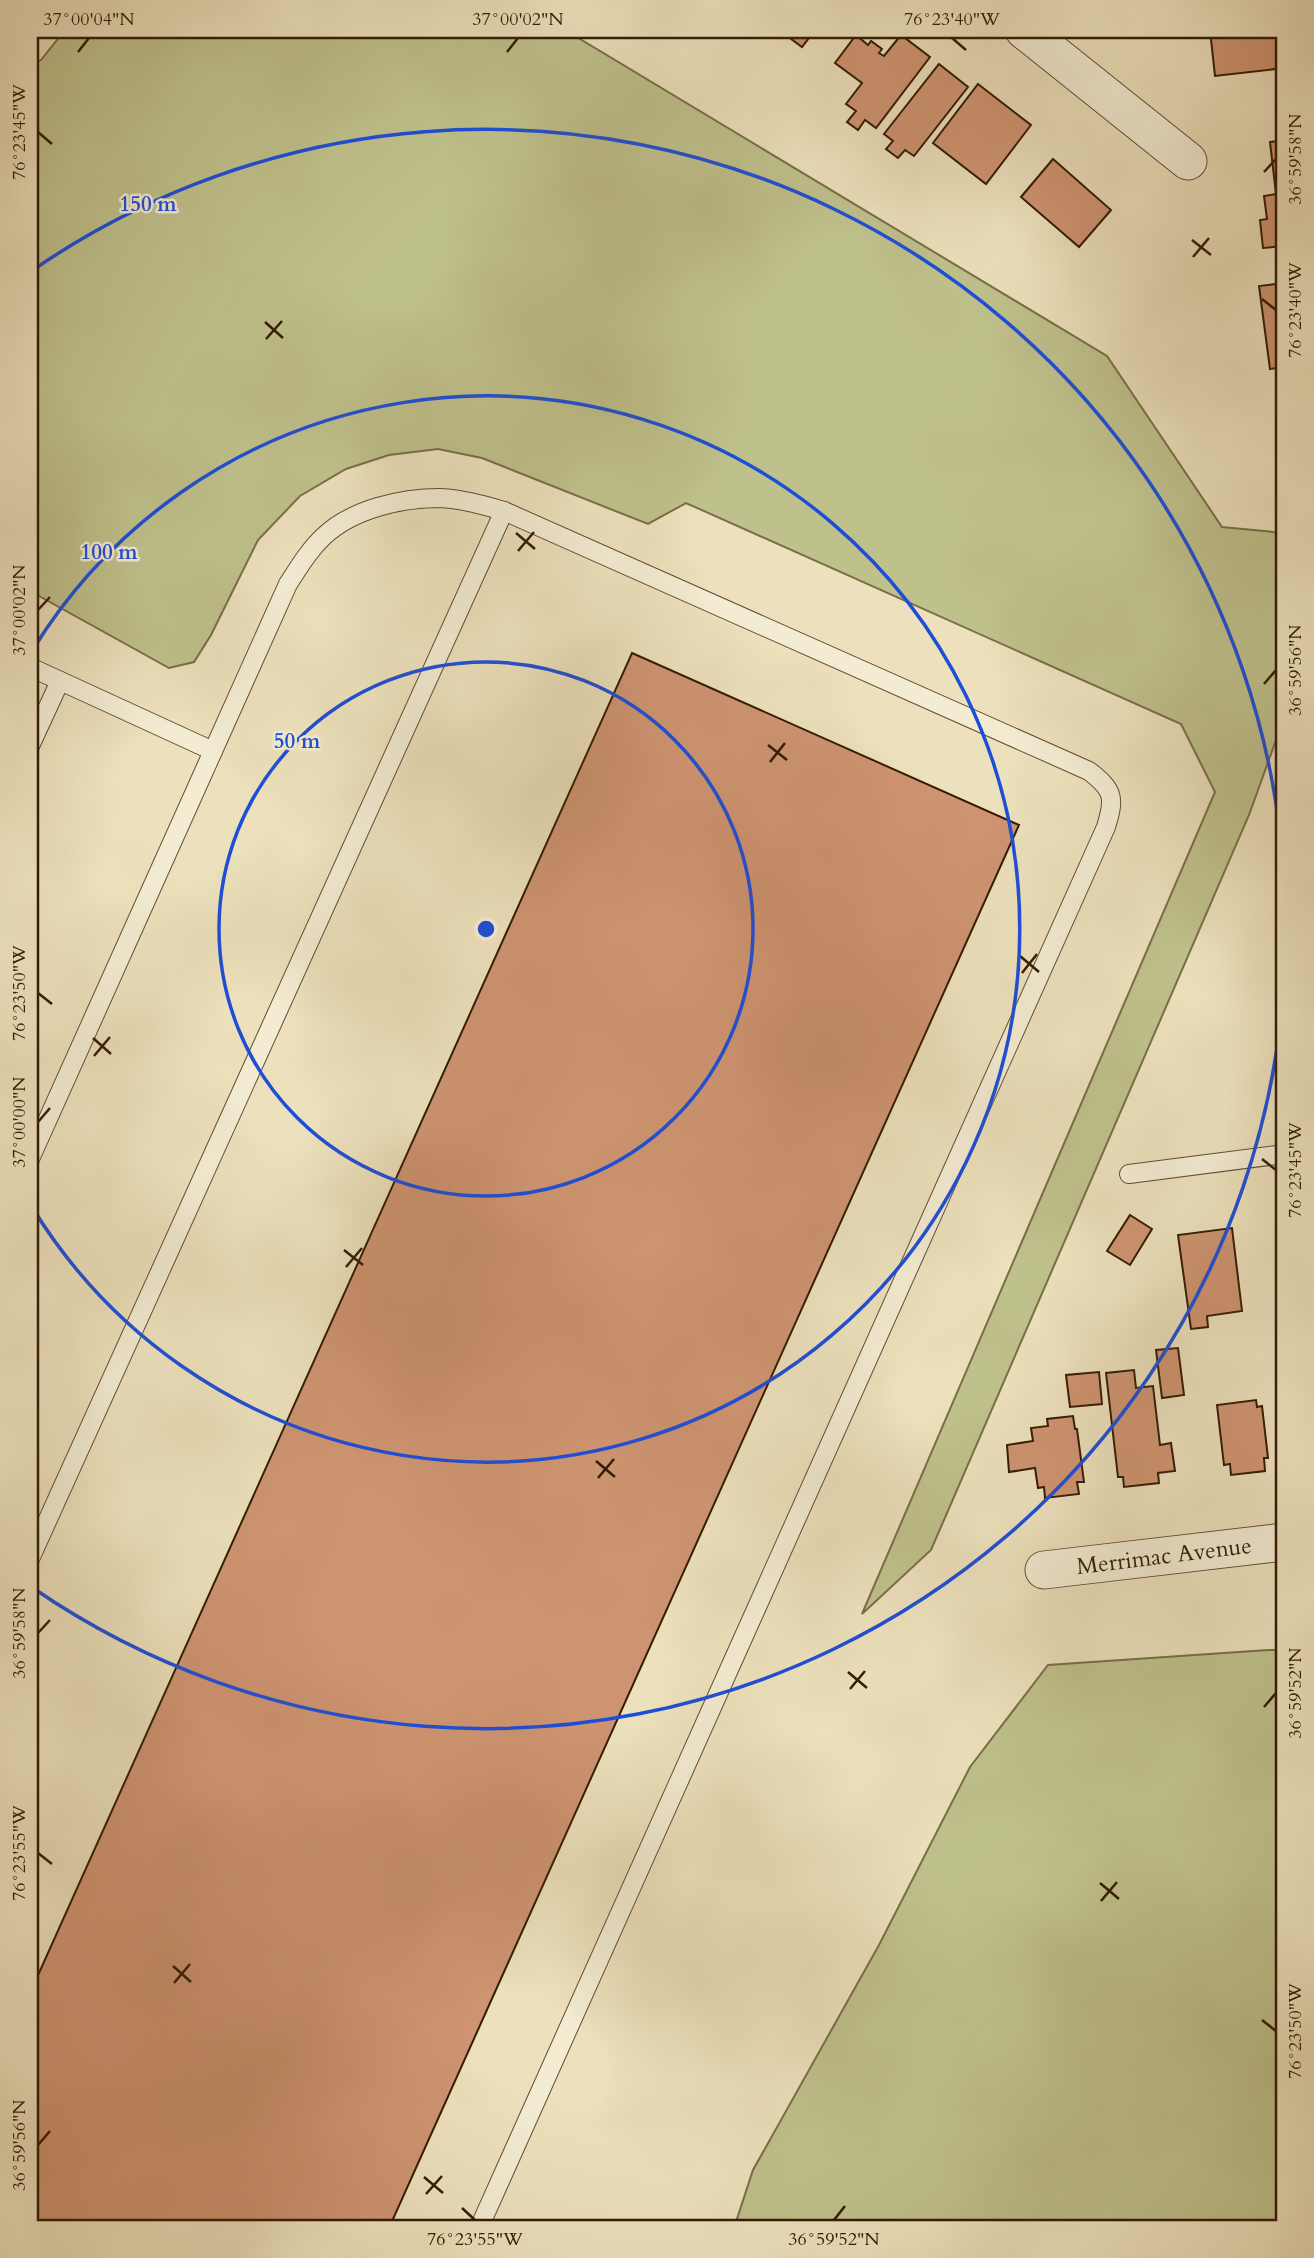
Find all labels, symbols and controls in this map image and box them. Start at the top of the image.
text: 37°00'04"N [43,7,135,32]
text: 37°00'02"N [472,7,564,32]
text: 76°23'40"W [904,7,1000,32]
text: 76°23'45"W [7,84,32,180]
text: 36°59'58"N [1283,113,1308,205]
text: 150 m [119,190,177,219]
text: 76°23'40"W [1283,262,1308,358]
text: 100 m [80,538,138,567]
text: 37°00'02"N [7,564,32,656]
text: 36°59'56"N [1283,624,1308,716]
text: 50 m [274,727,321,756]
centre of rings [474,917,498,941]
text: 76°23'50"W [7,945,32,1041]
text: 37°00'00"N [7,1076,32,1168]
text: 76°23'45"W [1283,1122,1308,1218]
street label: Merrimac Avenue [1075,1530,1253,1582]
text: 36°59'58"N [7,1587,32,1679]
text: 36°59'52"N [1283,1647,1308,1739]
text: 76°23'55"W [7,1805,32,1901]
text: 76°23'50"W [1283,1983,1308,2079]
text: 36°59'56"N [7,2099,32,2191]
text: 76°23'55"W [427,2227,523,2252]
text: 36°59'52"N [788,2227,880,2252]

